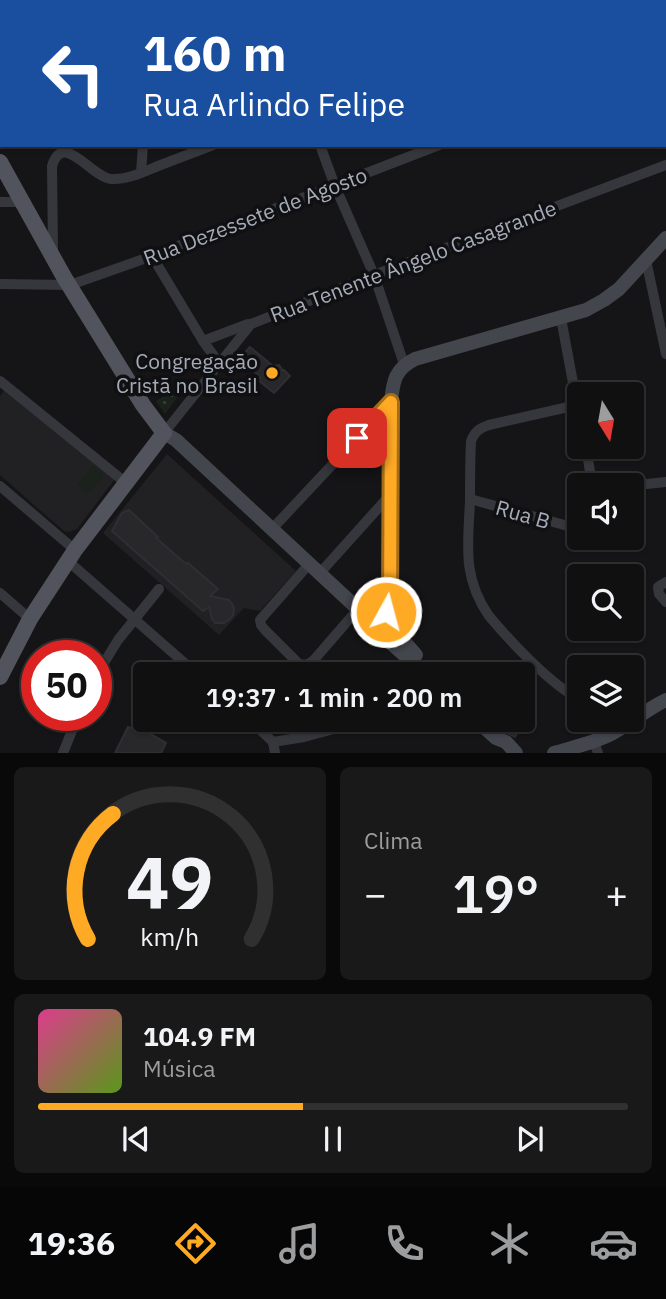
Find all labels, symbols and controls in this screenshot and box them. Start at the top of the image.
text: 160 m [143,21,287,84]
icon: left [28,28,119,119]
text: Rua Arlindo Felipe [143,83,405,125]
street label: Rua Dezessete de Agosto [139,160,371,272]
street label: Rua Tenente Ângelo Casagrande [266,193,560,329]
place label: Congregação Cristã no Brasil [116,347,258,399]
marker: Congregação Cristã no Brasil [264,365,280,381]
north arrow [567,382,644,458]
map controls [567,382,644,732]
pin [327,408,387,468]
icon: arrive [338,419,376,457]
button: sound [567,473,644,550]
street label: Rua B [493,493,553,535]
button: search [567,564,644,641]
position arrow [349,575,423,649]
speed limit sign: 50 [21,640,112,731]
button: layers [567,655,644,732]
text: 19:37 · 1 min · 200 m [206,680,462,714]
text: Clima [364,825,423,855]
text: 49 [126,835,214,930]
text: 19° [453,860,539,927]
text: − [364,869,387,918]
text: + [605,869,628,918]
text: km/h [141,920,199,953]
text: 104.9 FM [143,1019,256,1053]
text: Música [143,1053,216,1083]
icon: previous [117,1120,155,1158]
icon: pause [314,1120,352,1158]
icon: next [511,1120,549,1158]
icon: directions [171,1219,220,1268]
icon: music [275,1219,324,1268]
icon: phone [380,1219,429,1268]
icon: climate [485,1219,534,1268]
icon: car [589,1219,638,1268]
text: 19:36 [28,1222,115,1264]

